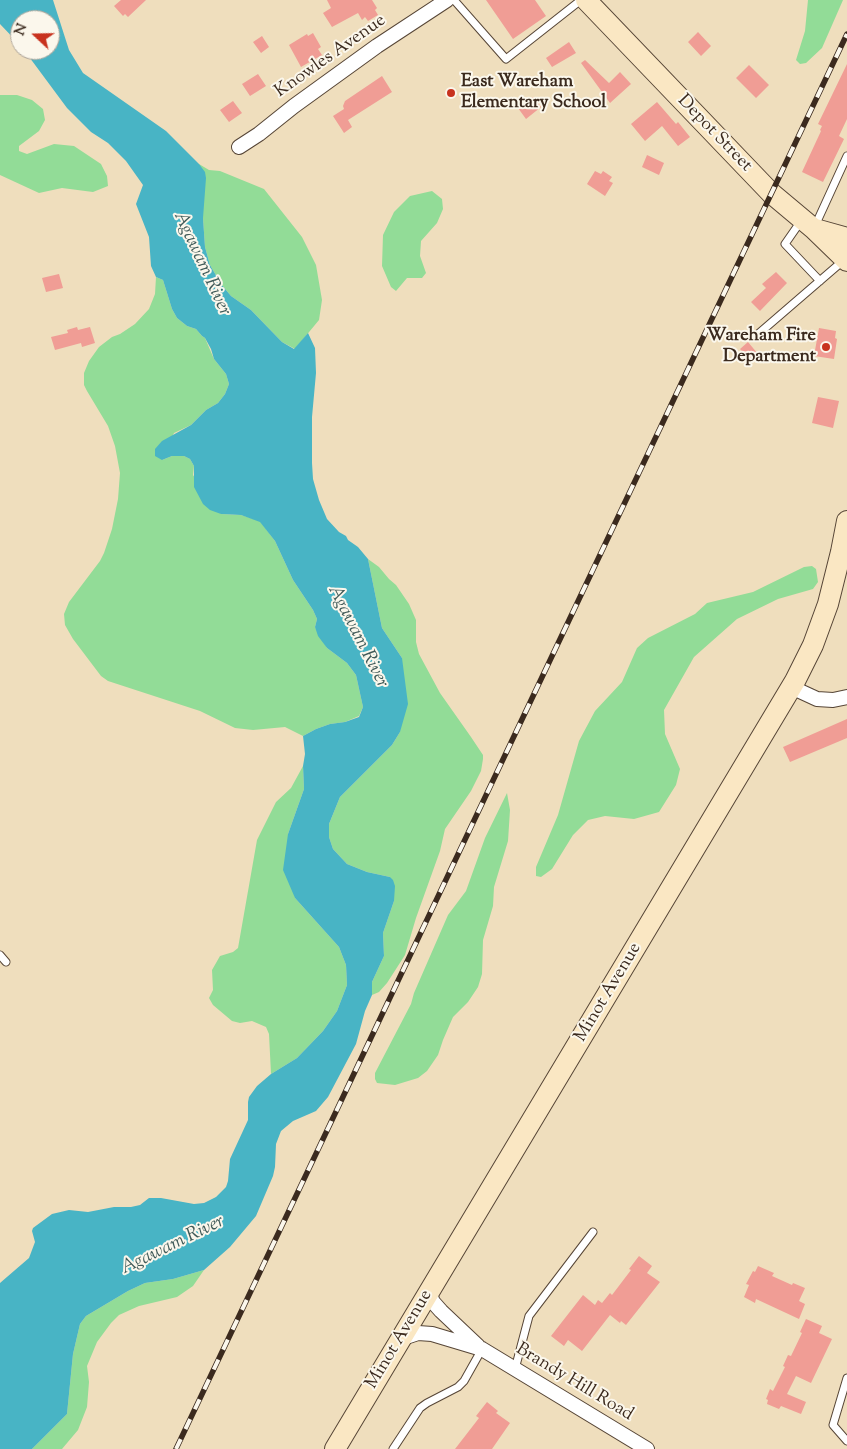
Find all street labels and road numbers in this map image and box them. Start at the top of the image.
street label: Knowles Avenue [271,11,391,103]
street label: Depot Street [672,91,756,177]
street label: Minot Avenue [571,939,647,1047]
street label: Minot Avenue [362,1286,438,1394]
street label: Brandy Hill Road [511,1339,637,1427]

